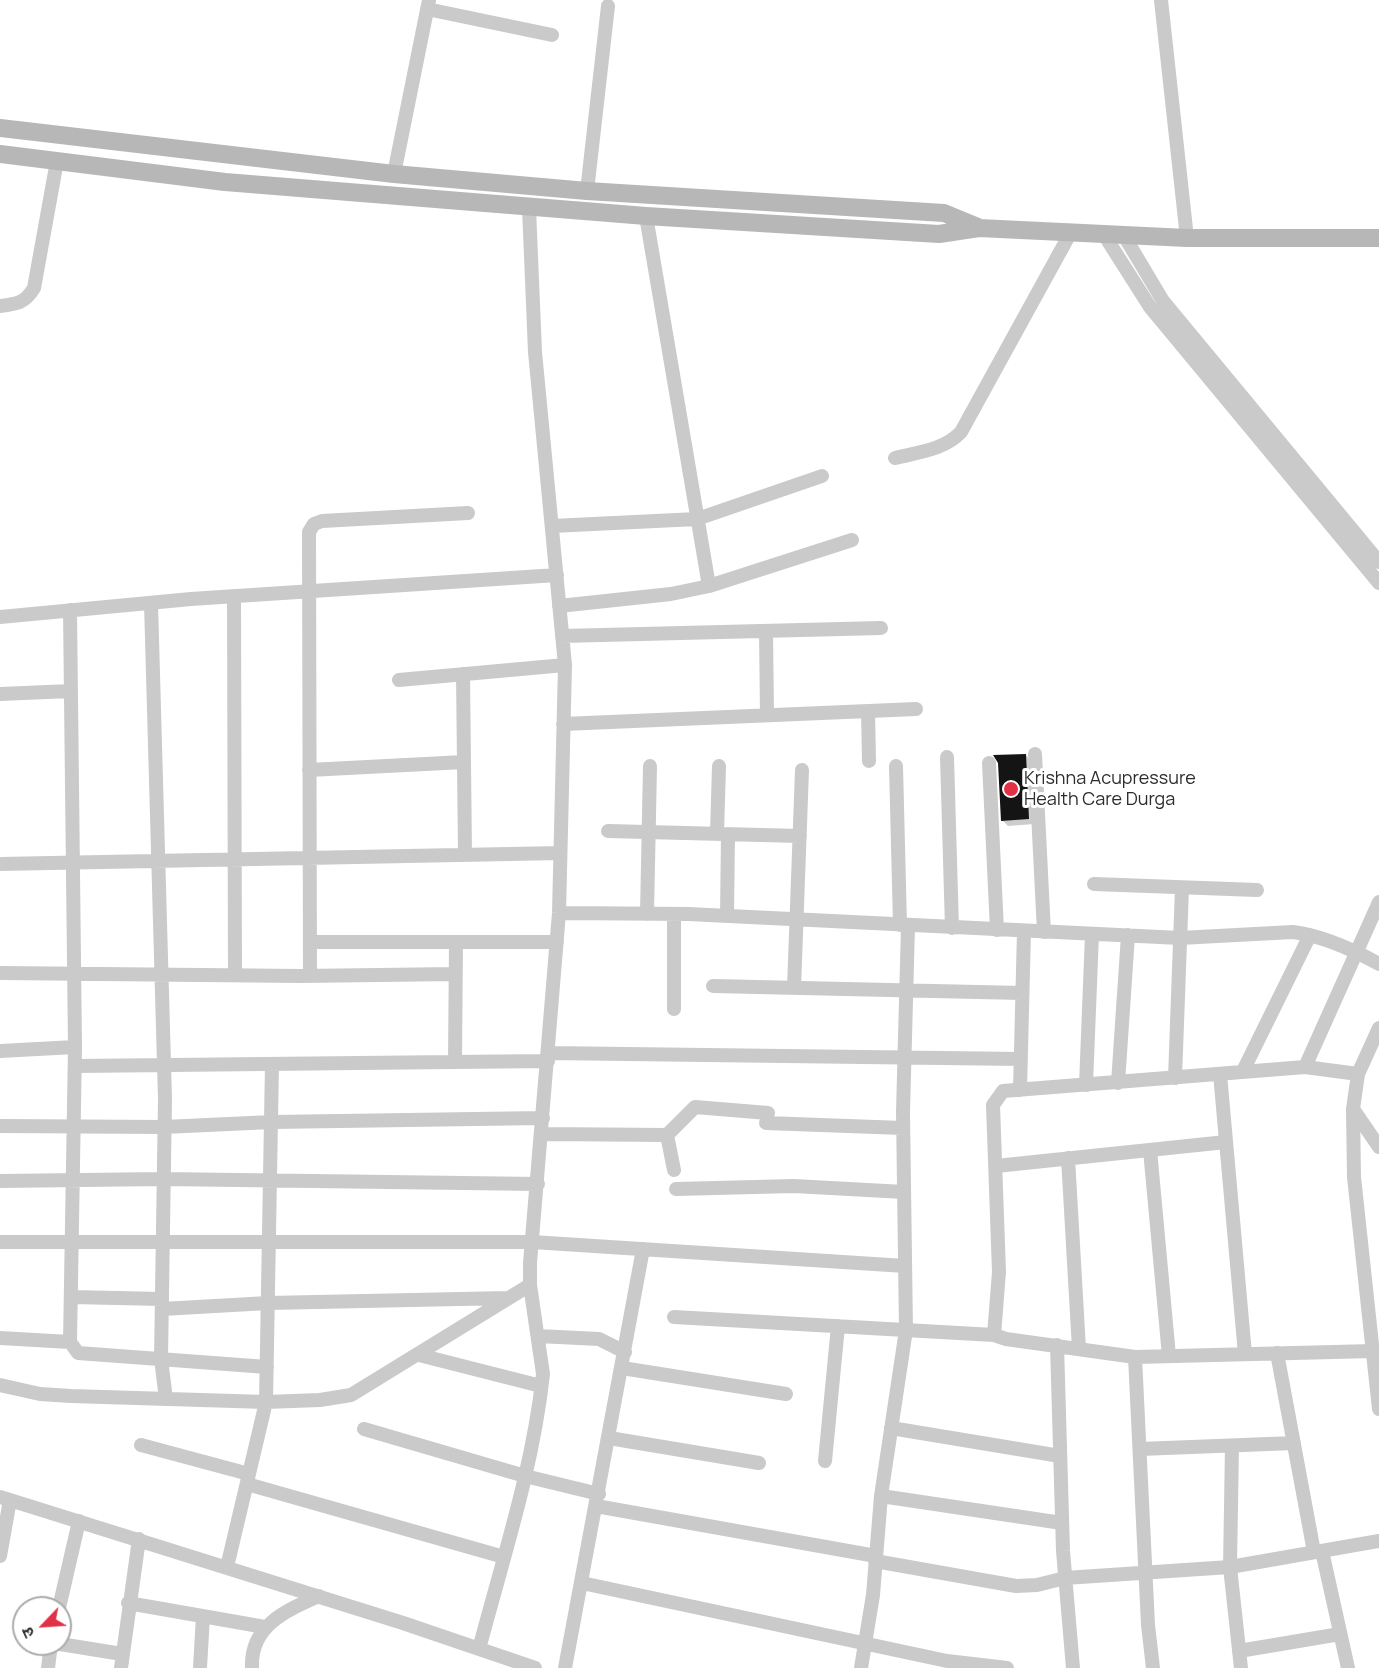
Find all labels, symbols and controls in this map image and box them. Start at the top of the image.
place label: Krishna Acupressure Health Care Durga [1024,768,1196,810]
marker: Krishna Acupressure Health Care Durga [1002,780,1020,798]
north arrow [12,1596,72,1656]
text: उ [16,1624,39,1642]

